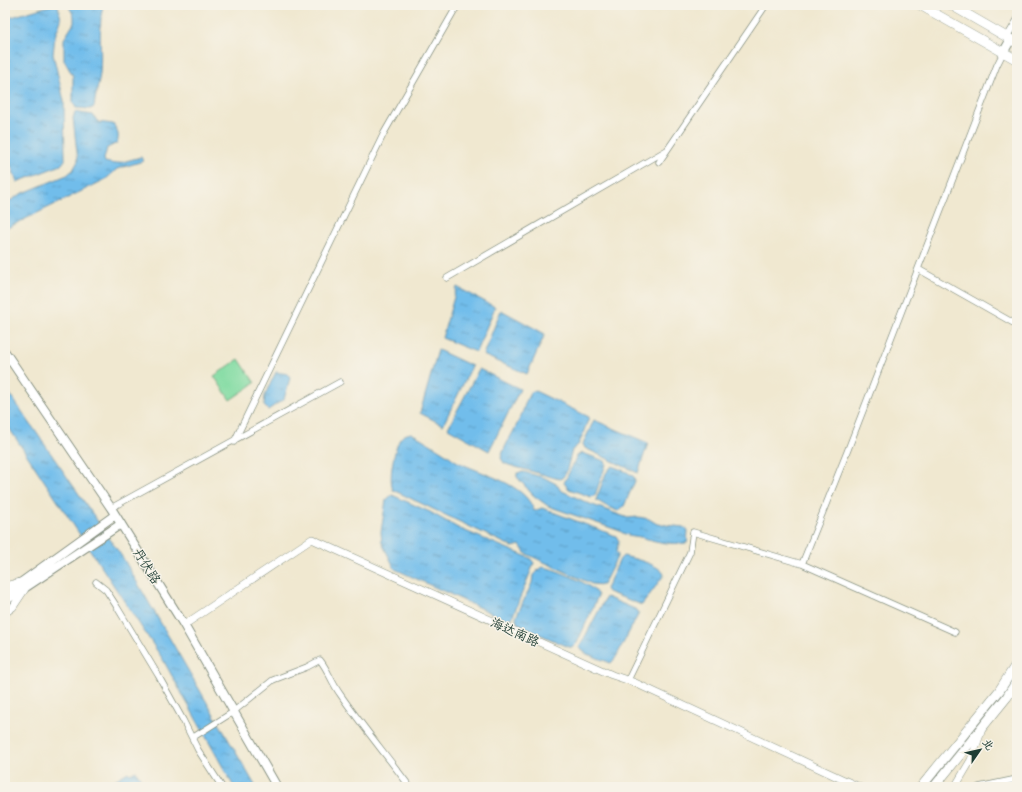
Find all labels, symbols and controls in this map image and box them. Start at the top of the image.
street label: 丹伏路 [130,545,164,587]
street label: 海达南路 [488,615,542,649]
north arrow [960,730,1000,770]
text: 北 [979,736,996,753]

